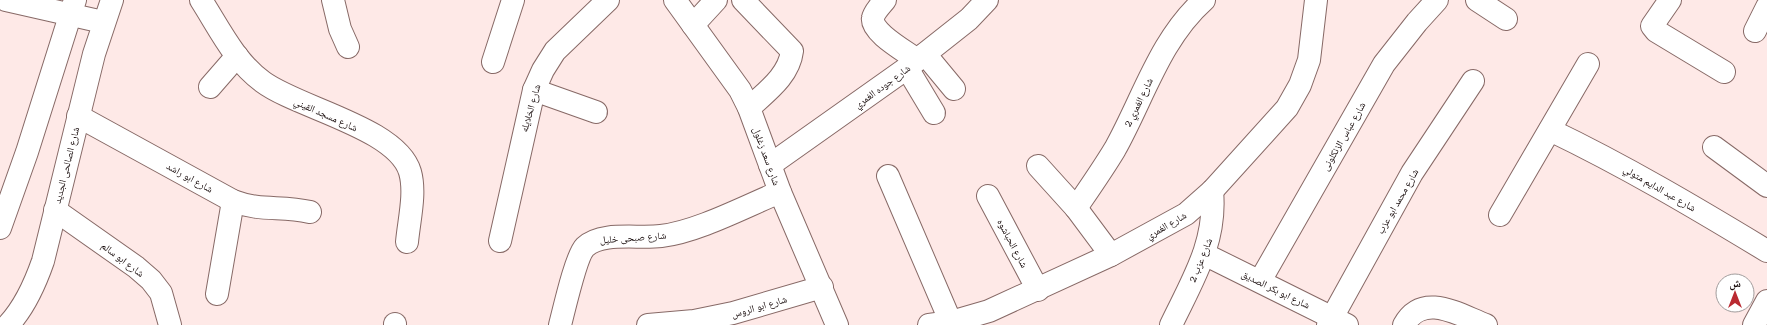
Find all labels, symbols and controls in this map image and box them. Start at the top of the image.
street label: شارع جوده الغمري [852,62,914,112]
street label: شارع الغمري 2 [1122,76,1157,129]
street label: شارع الخلايله [518,83,544,134]
street label: شارع مسجد القيني [291,96,360,136]
street label: شارع عباس الزنكلونى [1319,100,1369,173]
street label: شارع الصالحى الجديد [52,125,82,205]
street label: شارع سعد زغلول [750,125,782,188]
street label: شارع ابو راشد [164,160,215,196]
street label: شارع عبد الدايم متولي [1620,163,1698,216]
street label: شارع محمد ابو عزب [1374,166,1422,236]
street label: شارع الغمري [1144,209,1190,244]
street label: شارع الحباشوه [994,217,1030,270]
street label: شارع صبحى خليل [599,230,667,246]
street label: شارع عزب 2 [1187,236,1215,284]
street label: شارع ابو سالم [98,240,146,281]
street label: شارع ابو بكر الصديق [1239,268,1312,312]
north arrow [1715,273,1755,313]
text: ش [1729,277,1741,291]
street label: شارع ابو الروس [730,293,789,321]

